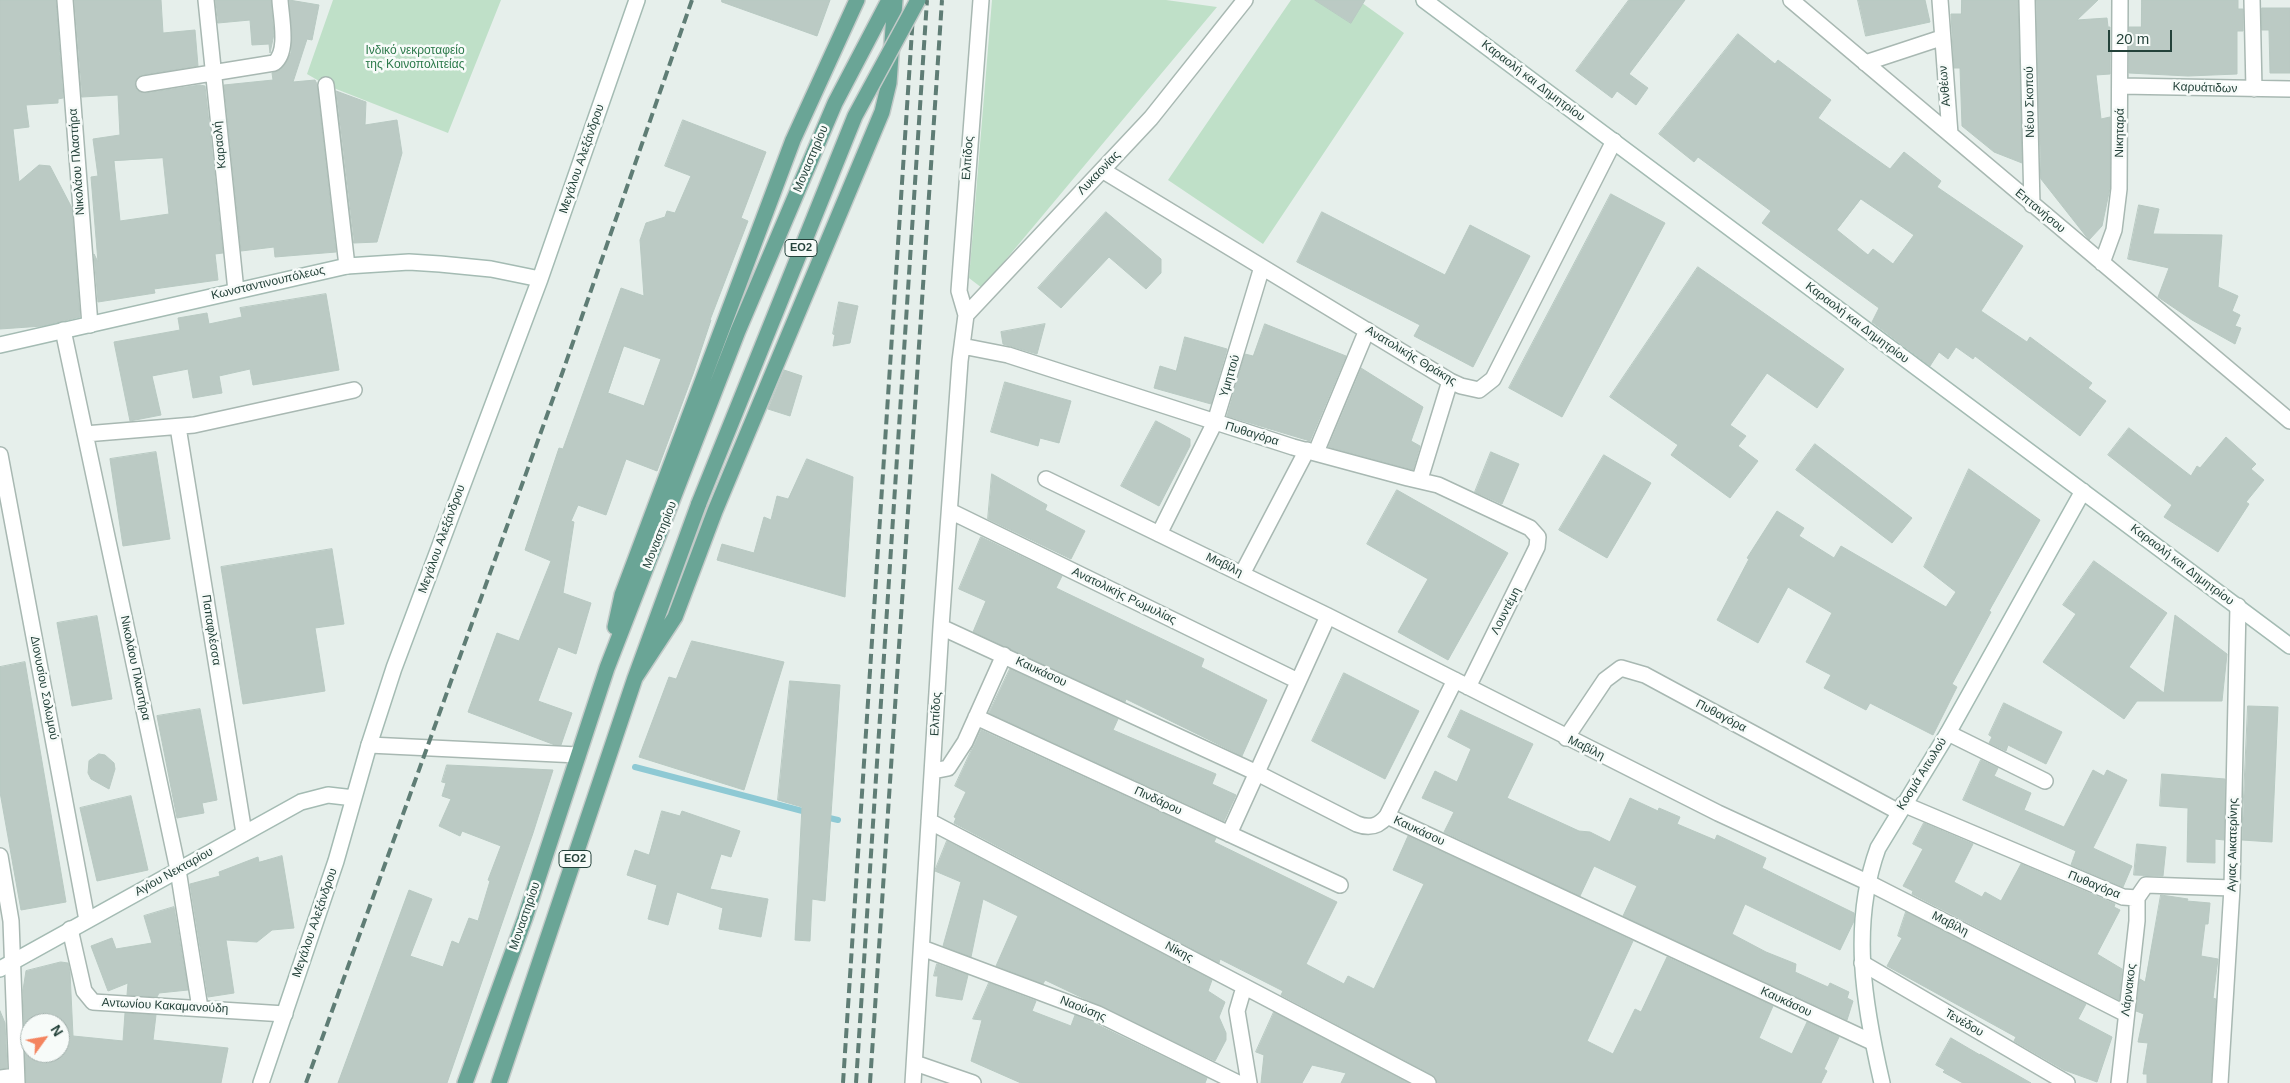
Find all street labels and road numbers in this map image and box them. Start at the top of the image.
street label: Καραολή και Δημητρίου [1479,37,1587,125]
street label: Ανθέων [1936,65,1954,107]
street label: Νέου Σκοπού [2022,66,2038,138]
street label: Καρυάτιδων [2172,80,2238,96]
street label: Μεγάλου Αλεξάνδρου [557,102,607,216]
street label: Νικολάου Πλαστήρα [66,108,88,216]
street label: Νικηταρά [2112,108,2128,158]
street label: Καραολή [210,121,230,169]
street label: Μοναστηρίου [790,123,832,195]
street label: Ελπίδος [959,136,977,180]
street label: Λυκαονίας [1075,148,1123,198]
street label: Επτανήσου [2012,186,2068,236]
road number: ΕΟ2 [785,240,817,256]
street label: Κωνσταντινουπόλεως [210,263,326,303]
street label: Καραολή και Δημητρίου [1803,279,1911,367]
street label: Ανατολικής Θράκης [1363,323,1459,389]
street label: Υμηττού [1217,353,1243,399]
street label: Πυθαγόρα [1223,419,1281,449]
street label: Μεγάλου Αλεξάνδρου [416,483,468,595]
street label: Μοναστηρίου [640,499,680,571]
street label: Καραολή και Δημητρίου [2128,521,2236,609]
street label: Μαβίλη [1203,550,1245,580]
street label: Ανατολικής Ρωμυλίας [1069,564,1179,628]
street label: Λουντέμη [1488,585,1524,637]
street label: Παπαφλέσσα [198,594,224,666]
street label: Νικολάου Πλαστήρα [117,614,153,722]
street label: Διονυσίου Σολωμού [27,635,61,741]
street label: Καυκάσου [1013,654,1069,690]
street label: Ελπίδος [928,692,944,736]
street label: Πυθαγόρα [1693,697,1749,735]
street label: Μαβίλη [1565,733,1607,763]
street label: Κοσμά Αιτωλού [1894,735,1950,813]
street label: Πινδάρου [1132,784,1184,818]
street label: Αγιας Αικατερίνης [2225,798,2241,892]
street label: Καυκάσου [1391,813,1447,849]
street label: Αγίου Νεκταρίου [132,845,216,899]
road number: ΕΟ2 [559,851,591,868]
street label: Μεγάλου Αλεξάνδρου [290,866,340,980]
street label: Πυθαγόρα [2066,868,2122,902]
street label: Μοναστηρίου [507,880,543,952]
street label: Μαβίλη [1929,909,1971,939]
street label: Νίκης [1162,939,1196,965]
street label: Λάρνακος [2119,963,2139,1017]
street label: Καυκάσου [1758,984,1814,1020]
street label: Ναούσης [1058,993,1108,1025]
street label: Αντωνίου Κακαμανούδη [101,995,229,1017]
street label: Τενέδου [1942,1006,1986,1040]

